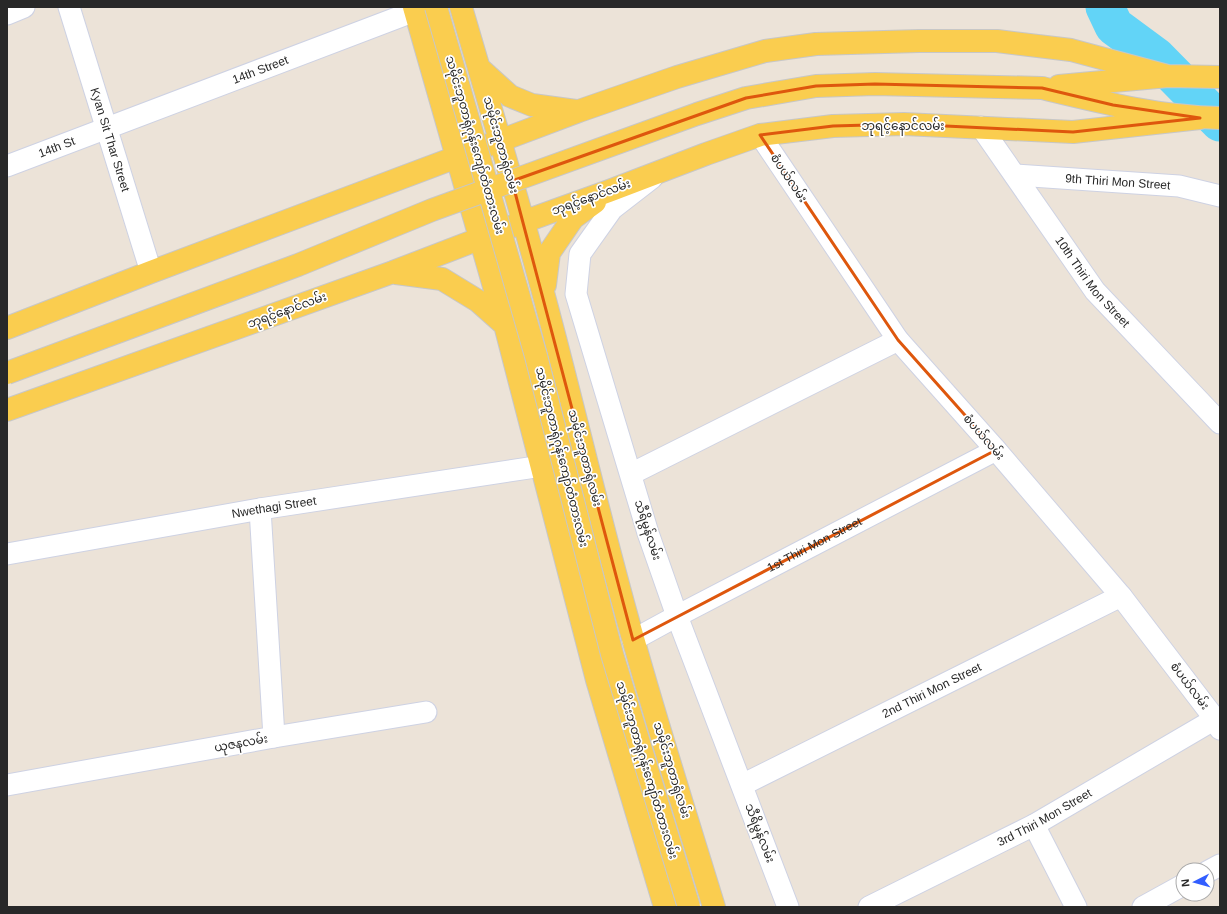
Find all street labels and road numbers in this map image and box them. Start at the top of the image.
street label: 14th Street [230,53,291,87]
street label: သမိုင်းဘူတာရုံဂုန်းကျော်တံတားလမ်း [440,54,509,237]
street label: Kyan Sit Thar Street [87,86,133,194]
street label: သမိုင်းဘူတာရုံလမ်း [478,94,523,196]
street label: ဘုရင့်နောင်လမ်း [862,117,944,136]
street label: 14th St [36,134,77,160]
street label: စံပယ်လမ်း [768,150,812,205]
street label: 9th Thiri Mon Street [1065,171,1171,192]
street label: ဘုရင့်နောင်လမ်း [549,174,633,221]
street label: 10th Thiri Mon Street [1052,234,1133,331]
street label: ဘုရင့်နောင်လမ်း [245,287,329,334]
street label: သမိုင်းဘူတာရုံဂုန်းကျော်တံတားလမ်း [530,365,593,549]
street label: သမိုင်းဘူတာရုံလမ်း [562,407,607,509]
street label: စံပယ်လမ်း [961,410,1009,463]
street label: Nwethagi Street [230,493,318,521]
street label: သီရိမွန်လမ်း [629,497,666,563]
street label: 1st Thiri Mon Street [765,514,865,575]
street label: စံပယ်လမ်း [1168,658,1214,712]
street label: 2nd Thiri Mon Street [880,660,984,721]
street label: သမိုင်းဘူတာရုံဂုန်းကျော်တံတားလမ်း [610,679,683,861]
street label: သမိုင်းဘူတာရုံလမ်း [648,720,695,821]
street label: ယုဇနလမ်း [213,729,269,758]
street label: 3rd Thiri Mon Street [995,785,1095,849]
street label: သီရိမွန်လမ်း [739,801,780,866]

